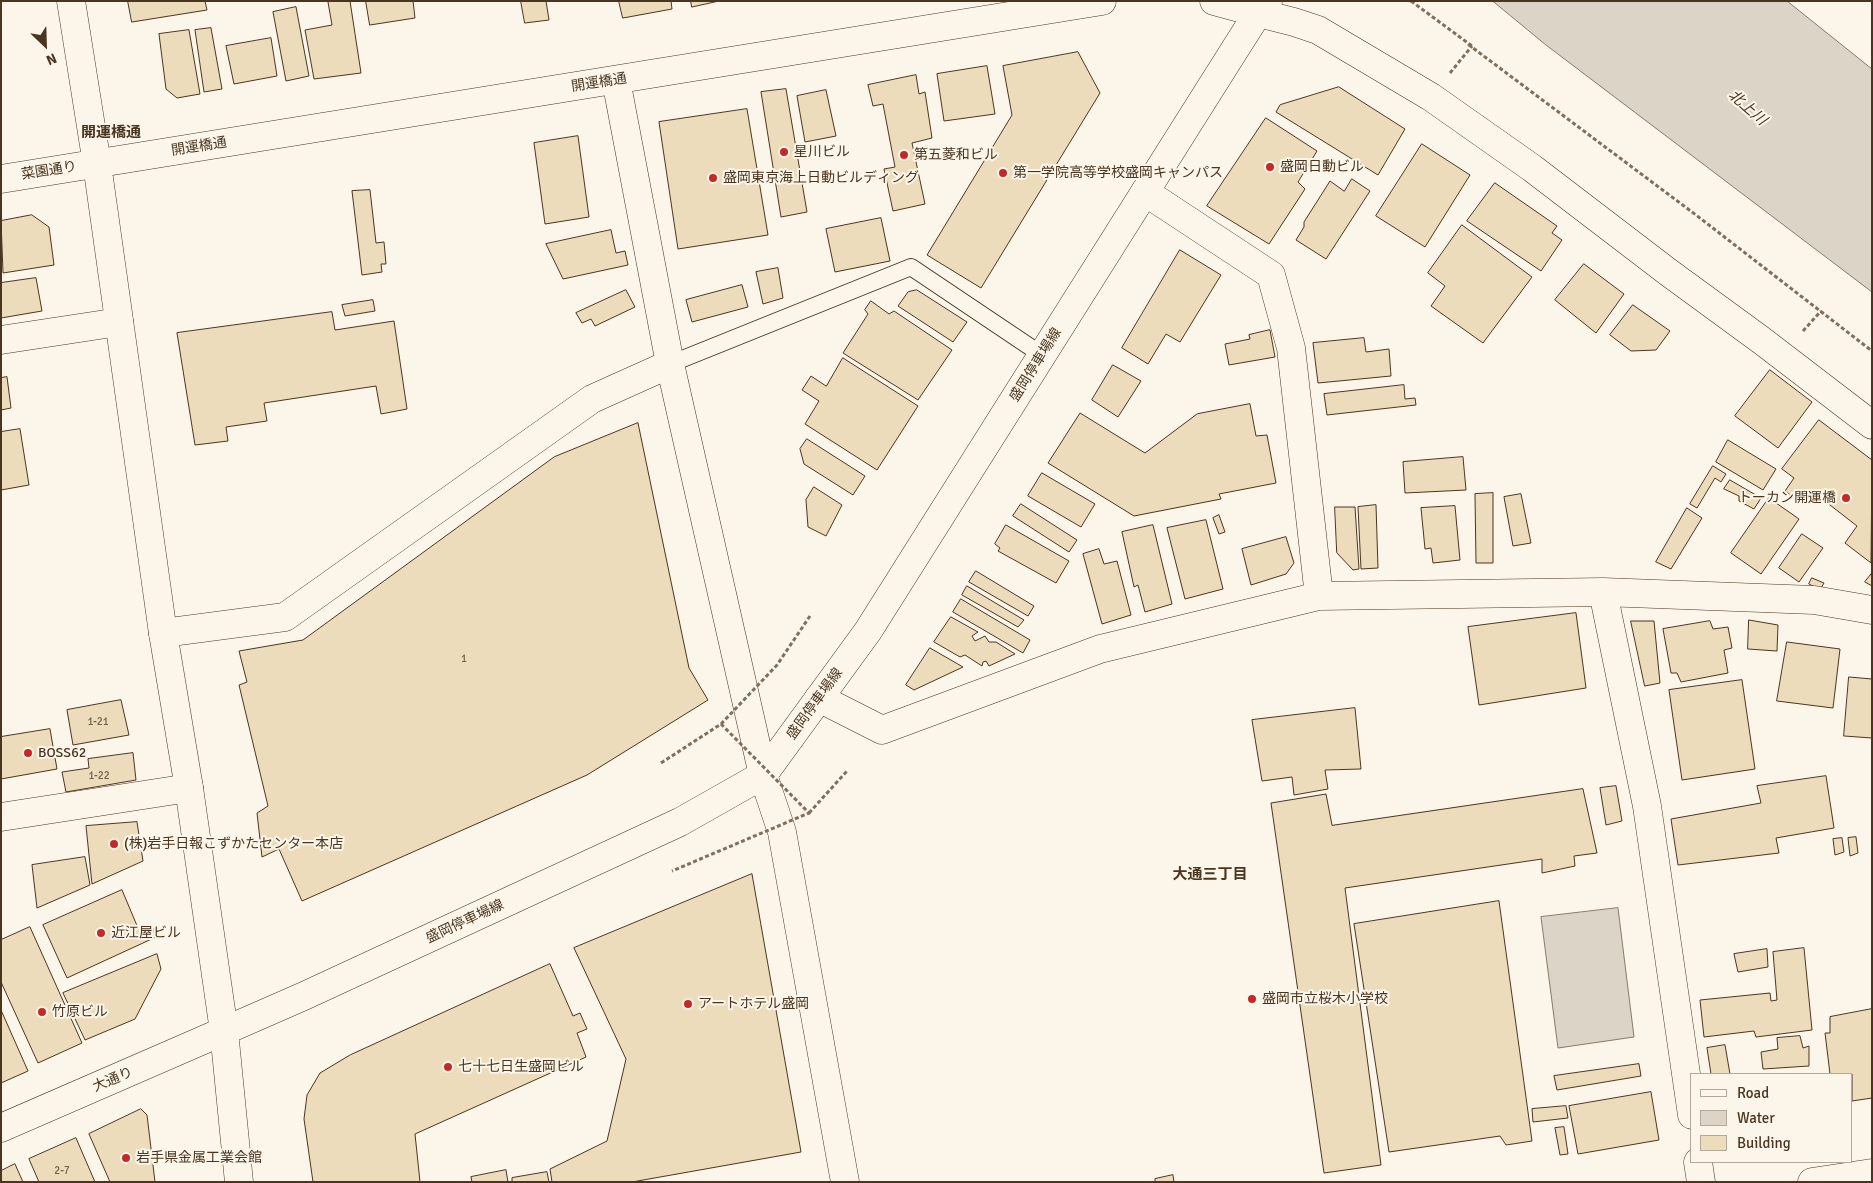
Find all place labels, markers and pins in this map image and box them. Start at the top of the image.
place label: 星川ビル [794,144,850,160]
marker: 星川ビル [778,146,790,158]
place label: 第五菱和ビル [914,147,998,163]
marker: 第五菱和ビル [898,149,910,161]
place label: 盛岡日動ビル [1280,159,1364,175]
marker: 盛岡日動ビル [1264,161,1276,173]
place label: 第一学院高等学校盛岡キャンパス [1013,165,1223,181]
marker: 第一学院高等学校盛岡キャンパス [997,167,1009,179]
place label: 盛岡東京海上日動ビルディング [723,170,919,186]
marker: 盛岡東京海上日動ビルディング [707,172,719,184]
place label: トーカン開運橋 [1738,490,1836,506]
marker: トーカン開運橋 [1840,492,1852,504]
place label: BOSS62 [38,745,86,761]
marker: BOSS62 [22,747,34,759]
place label: (株)岩手日報こずかたセンター本店 [124,836,343,852]
marker: (株)岩手日報こずかたセンター本店 [108,838,120,850]
place label: 近江屋ビル [111,925,181,941]
marker: 近江屋ビル [95,927,107,939]
place label: 盛岡市立桜木小学校 [1262,991,1388,1007]
marker: 盛岡市立桜木小学校 [1246,993,1258,1005]
place label: アートホテル盛岡 [698,996,809,1012]
marker: アートホテル盛岡 [682,998,694,1010]
place label: 竹原ビル [52,1004,108,1020]
marker: 竹原ビル [36,1006,48,1018]
place label: 七十七日生盛岡ビル [458,1059,584,1075]
marker: 七十七日生盛岡ビル [442,1061,454,1073]
place label: 岩手県金属工業会館 [136,1150,262,1166]
marker: 岩手県金属工業会館 [120,1152,132,1164]

